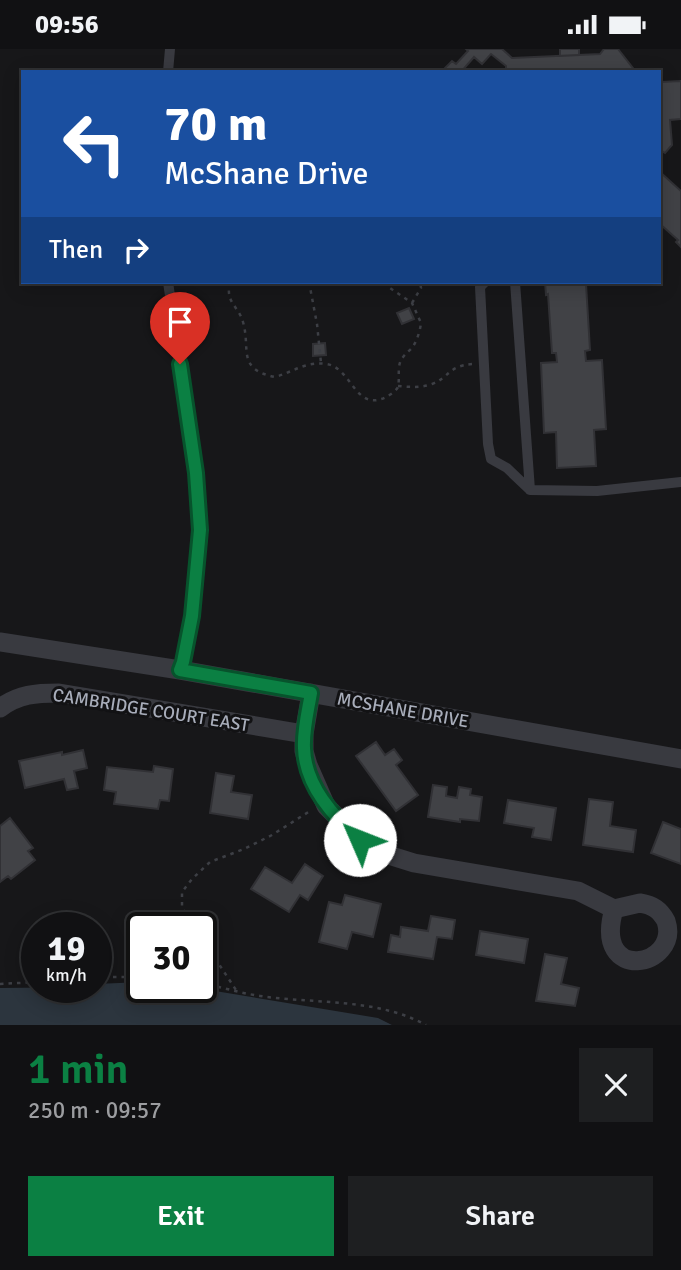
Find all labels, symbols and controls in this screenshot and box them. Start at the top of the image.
text: 09:56 [35,9,99,41]
text: 70 m [164,94,267,154]
icon: left [49,98,140,189]
text: McShane Drive [164,154,368,193]
icon: right [117,231,155,269]
text: Then [49,234,103,266]
pin [150,292,210,364]
icon: arrive [161,303,199,341]
street label: CAMBRIDGE COURT EAST [51,684,251,736]
street label: MCSHANE DRIVE [335,688,471,732]
position arrow [323,803,397,877]
speed limit sign: 30 [126,912,217,1003]
text: 19 [48,927,85,970]
text: km/h [46,964,87,986]
text: 1 min [28,1044,129,1095]
button: close [579,1048,653,1122]
text: 250 m · 09:57 [28,1096,162,1125]
button: Exit [28,1176,334,1256]
button: Share [348,1176,653,1256]

